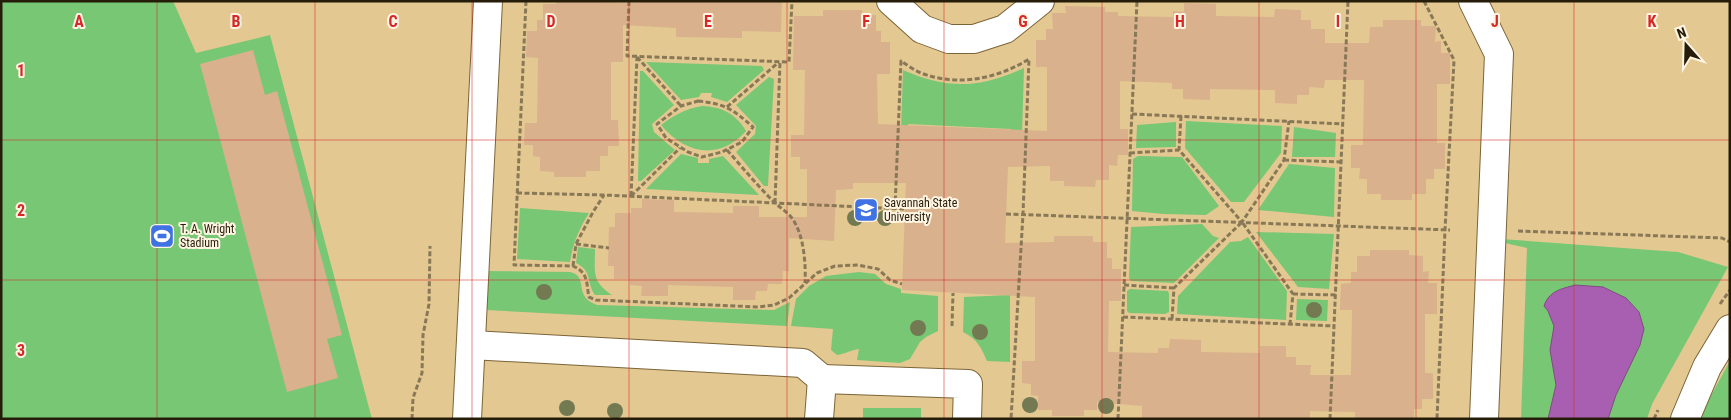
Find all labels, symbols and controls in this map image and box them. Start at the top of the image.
text: A [74,12,84,31]
text: B [232,12,241,31]
text: C [388,12,398,31]
text: D [546,12,556,31]
text: E [704,12,712,31]
text: F [862,12,870,31]
text: G [1018,12,1028,31]
text: H [1175,12,1185,31]
text: I [1336,12,1340,31]
text: J [1491,12,1499,31]
text: K [1648,12,1657,31]
north arrow [1661,20,1711,70]
text: N [1675,24,1688,42]
text: 1 [17,61,25,80]
place label: Savannah State University [884,196,958,224]
school or university icon: Savannah State University [853,197,879,223]
text: 2 [17,201,25,220]
place label: T. A. Wright Stadium [180,222,235,250]
sports icon: T. A. Wright Stadium [149,223,175,249]
text: 3 [17,341,25,360]

